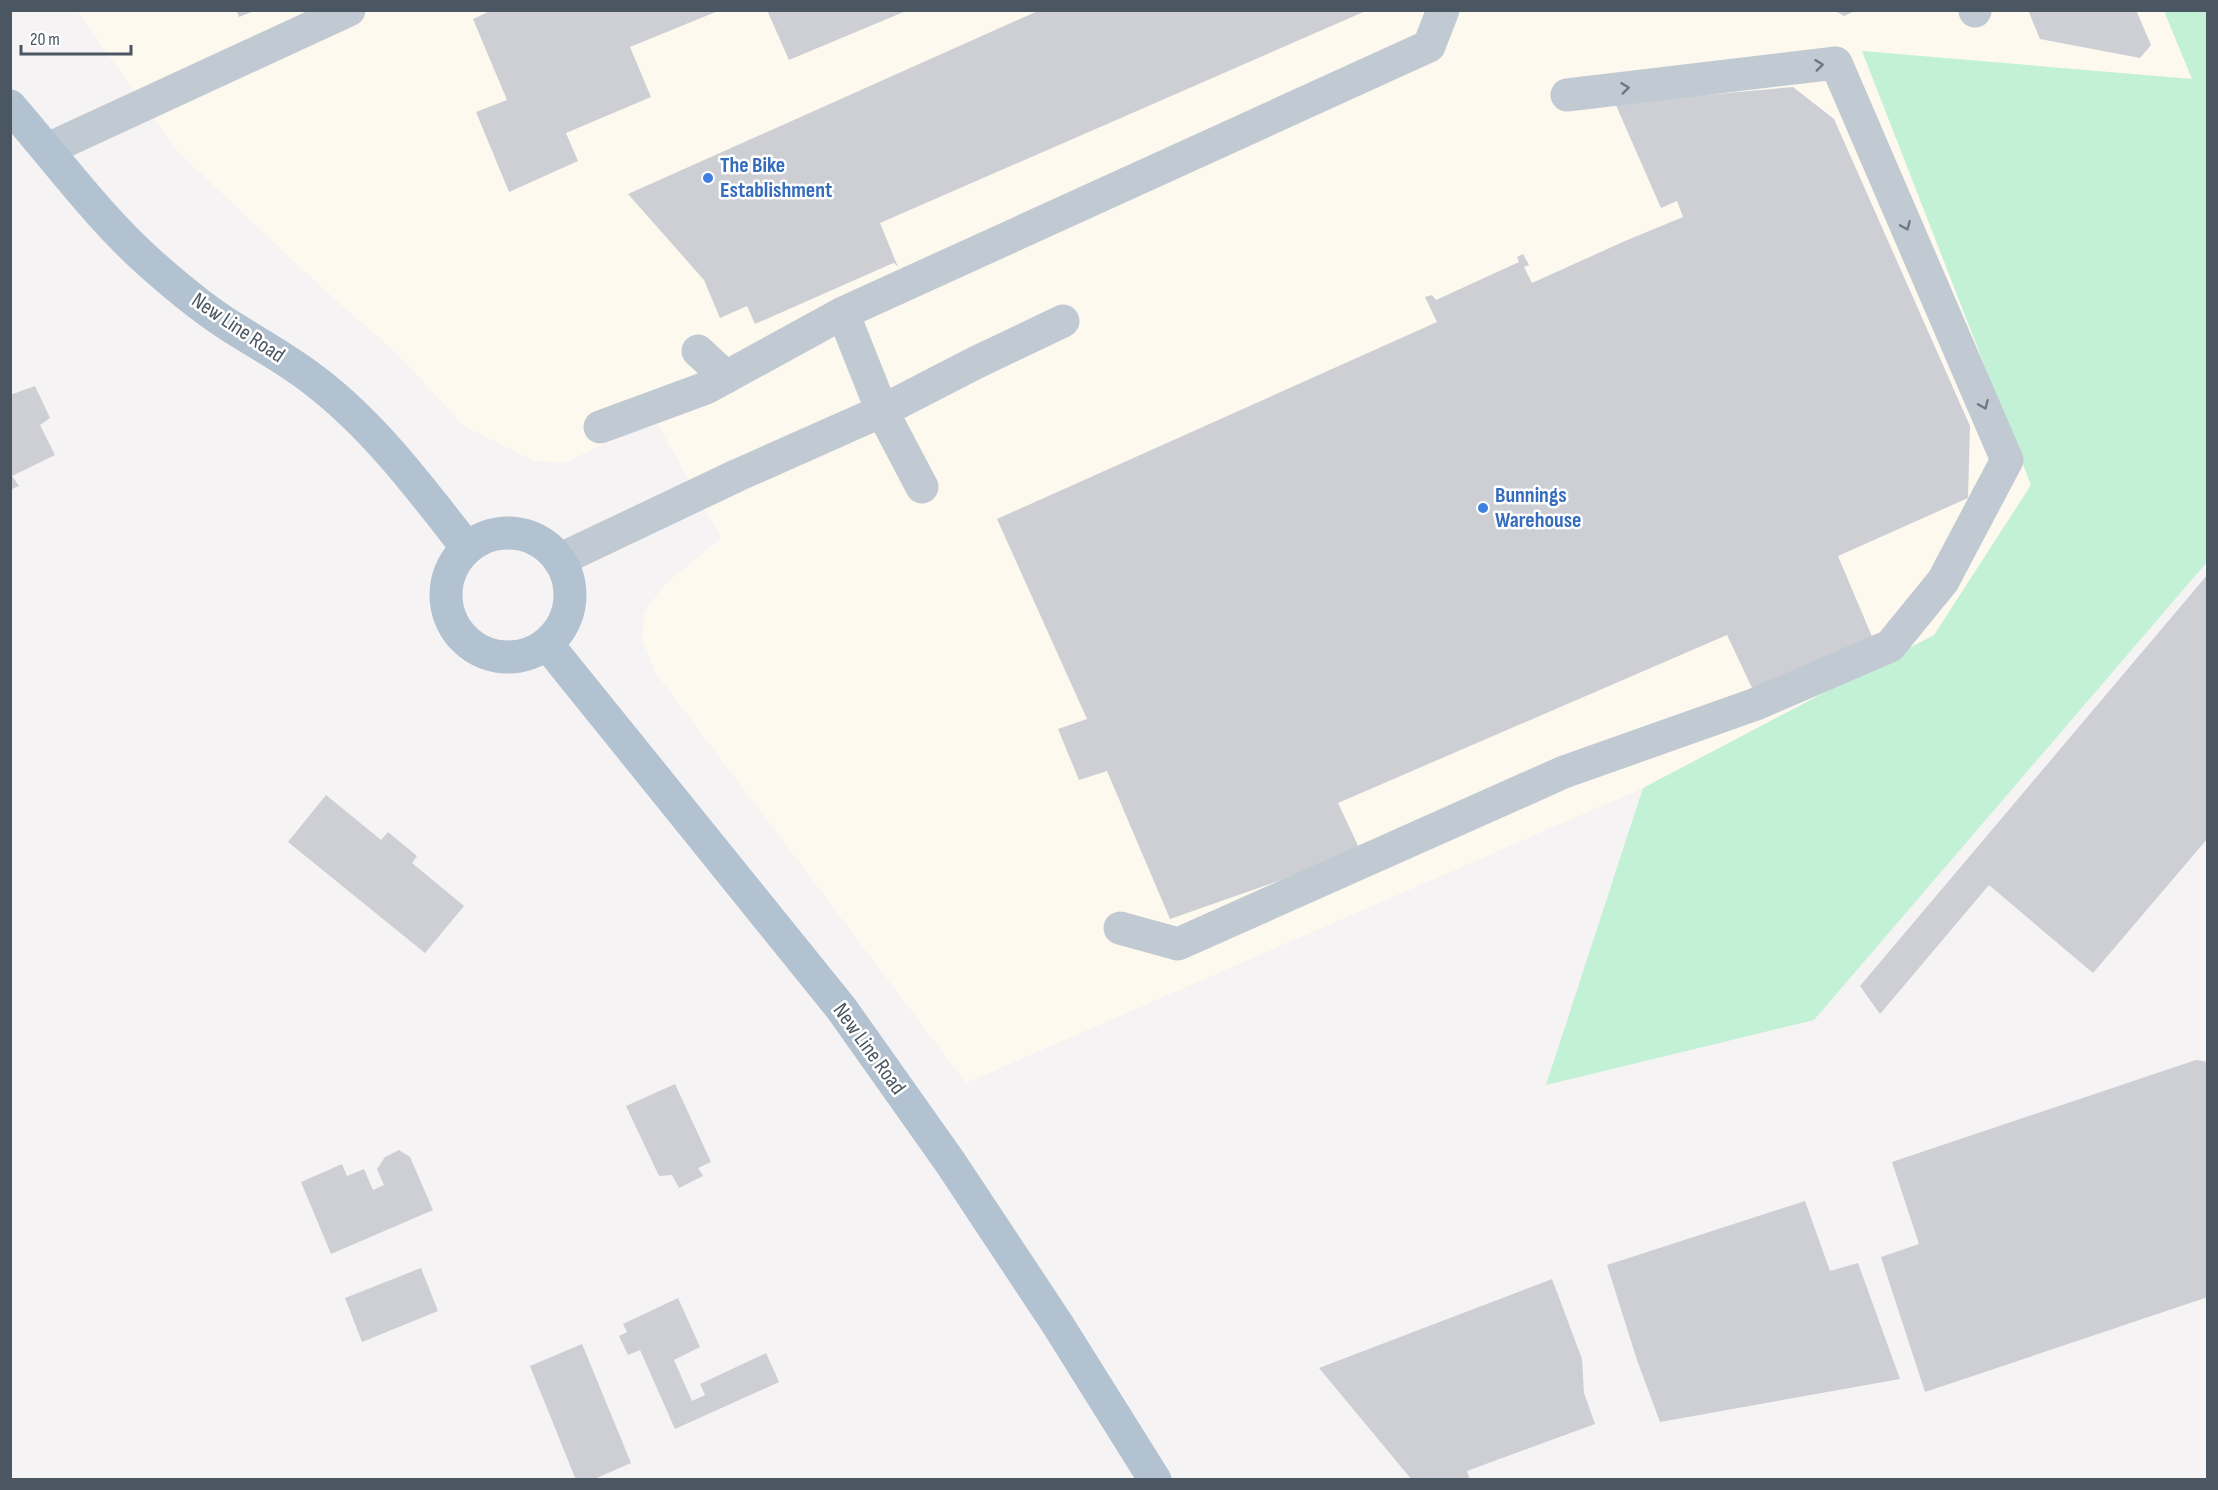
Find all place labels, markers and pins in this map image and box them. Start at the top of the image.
place label: The Bike Establishment [720,152,832,204]
marker: The Bike Establishment [701,171,715,185]
place label: Bunnings Warehouse [1495,482,1582,534]
marker: Bunnings Warehouse [1476,501,1490,515]

